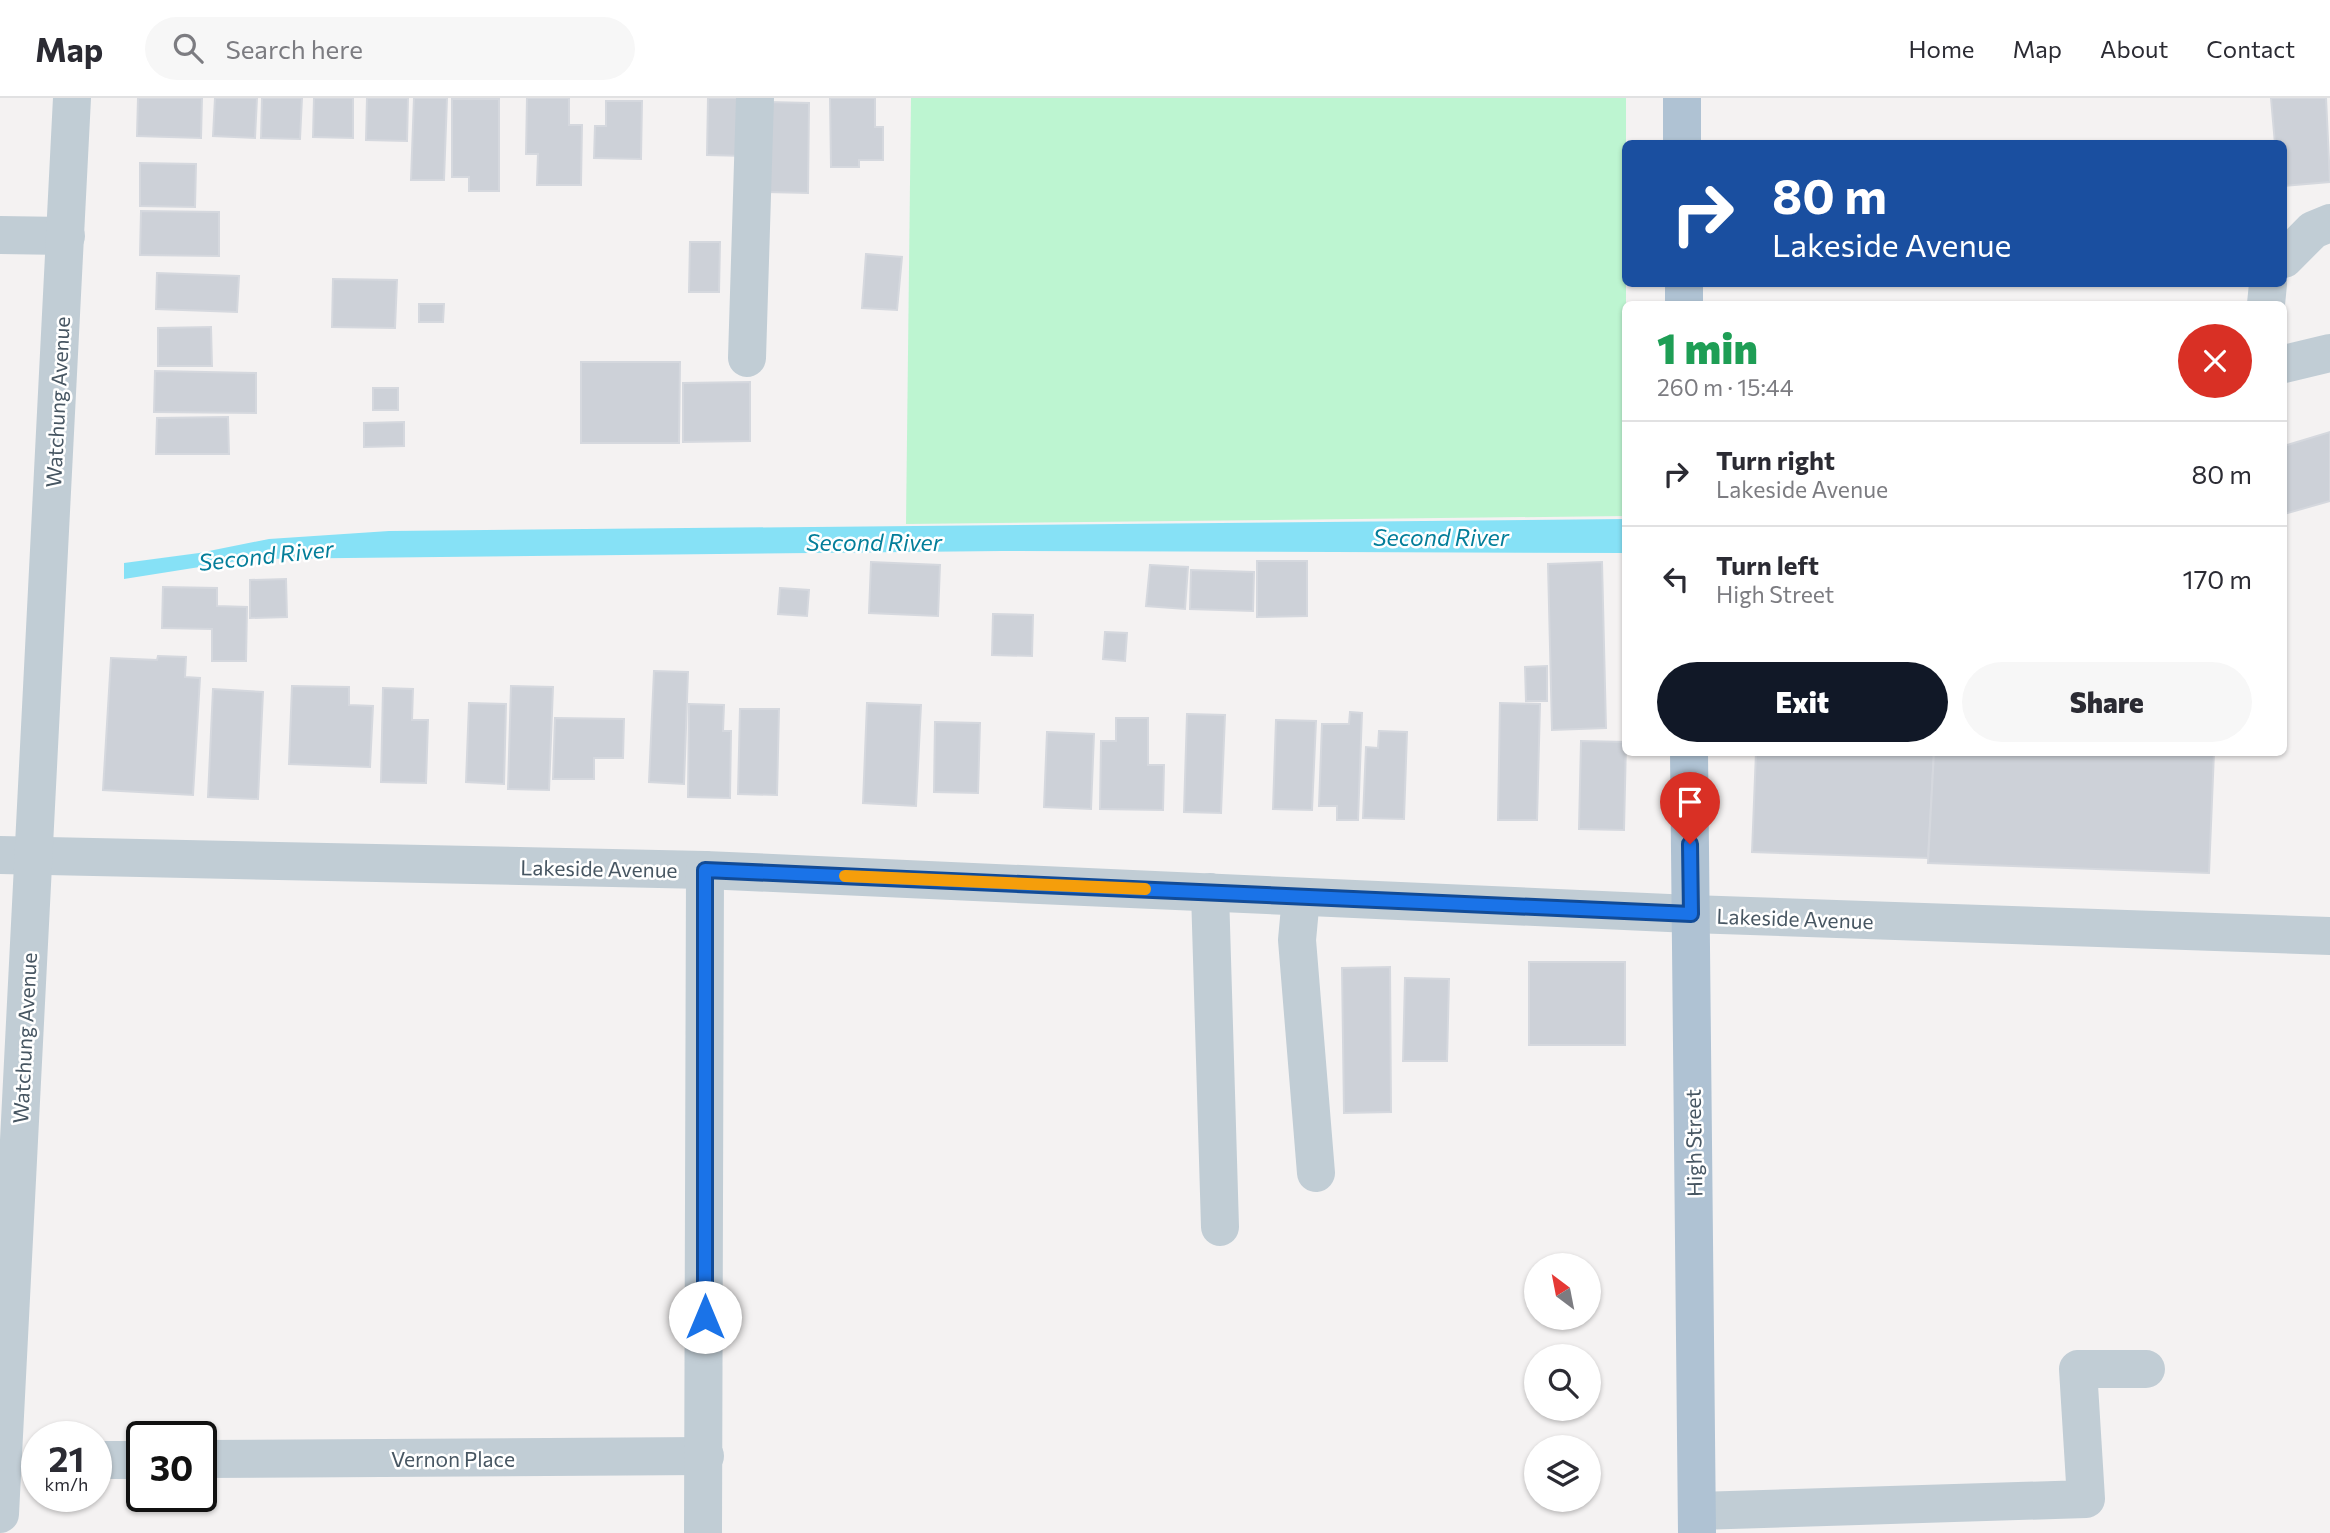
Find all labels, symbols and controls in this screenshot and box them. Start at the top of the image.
search box [145,17,635,80]
text: Map [35,28,103,69]
icon: search [169,29,207,67]
text: Search here [225,33,363,64]
text: Home [1909,34,1975,63]
text: Map [2013,34,2062,63]
text: About [2100,34,2168,63]
text: Contact [2206,34,2295,63]
text: 80 m [1772,164,1887,224]
icon: right [1657,168,1748,259]
text: Lakeside Avenue [1772,224,2012,264]
street label: Watchung Avenue [40,316,74,488]
text: 1 min [1657,321,1758,373]
button: close [2178,324,2252,398]
text: 260 m · 15:44 [1657,373,1793,401]
text: Turn right [1716,444,1835,475]
icon: right [1657,455,1695,493]
text: 80 m [2192,458,2252,489]
text: Lakeside Avenue [1716,475,1888,503]
water label: Second River [1373,523,1510,551]
water label: Second River [806,528,943,556]
water label: Second River [197,534,336,576]
text: Turn left [1716,549,1819,580]
icon: left [1657,560,1695,598]
text: 170 m [2183,563,2252,594]
text: High Street [1716,580,1834,608]
button: Exit [1657,662,1948,742]
button: Share [1962,662,2252,742]
pin [1660,772,1720,844]
icon: arrive [1671,783,1709,821]
street label: Lakeside Avenue [520,854,678,882]
street label: Lakeside Avenue [1716,903,1874,933]
street label: Watchung Avenue [7,952,41,1124]
street label: High Street [1680,1089,1706,1197]
north arrow [1524,1253,1601,1330]
map controls [1524,1253,1601,1512]
position arrow [668,1280,742,1354]
button: search [1524,1344,1601,1421]
speed limit sign: 30 [126,1421,217,1512]
button: layers [1524,1435,1601,1512]
text: 21 [49,1436,84,1479]
street label: Vernon Place [391,1446,515,1471]
text: km/h [45,1473,88,1495]

